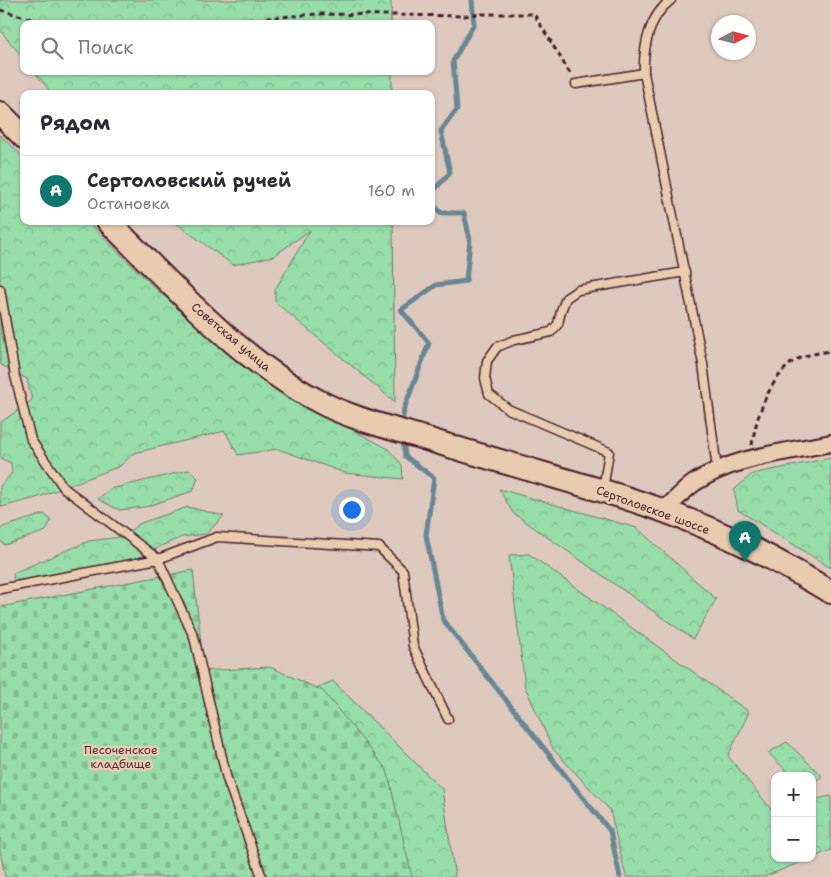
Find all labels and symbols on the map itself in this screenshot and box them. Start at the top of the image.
north arrow [711,15,756,60]
street label: Советская улица [188,299,275,375]
street label: Сертоловское шоссе [594,482,712,538]
your location [339,497,365,523]
pin: A [729,521,761,562]
park label: Песоченское кладбище [84,742,158,772]

